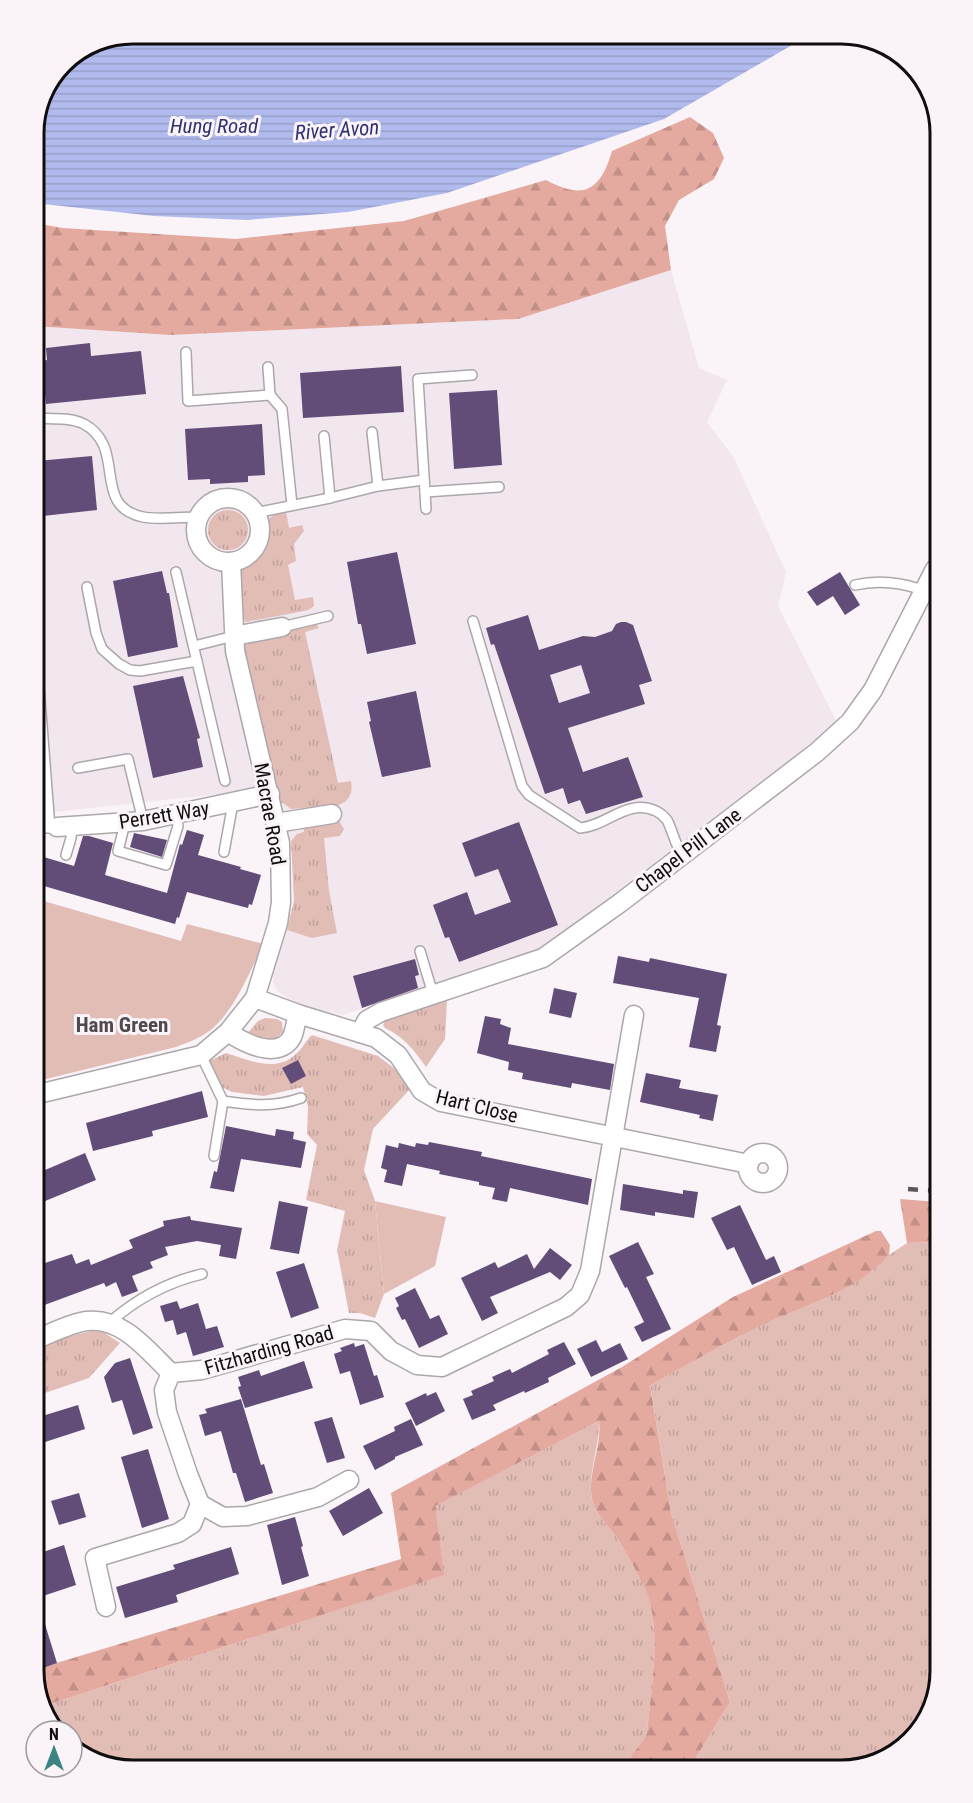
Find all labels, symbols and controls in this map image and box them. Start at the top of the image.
water label: Hung Road [170,114,259,138]
water label: River Avon [294,115,380,145]
street label: Macrae Road [249,761,291,867]
street label: Perrett Way [117,796,211,834]
street label: Chapel Pill Lane [630,802,746,898]
district label: Ham Green [76,1013,168,1037]
street label: Hart Close [434,1084,520,1128]
street label: Fitzharding Road [202,1320,336,1380]
north arrow [24,1719,84,1779]
text: N [49,1725,59,1744]

